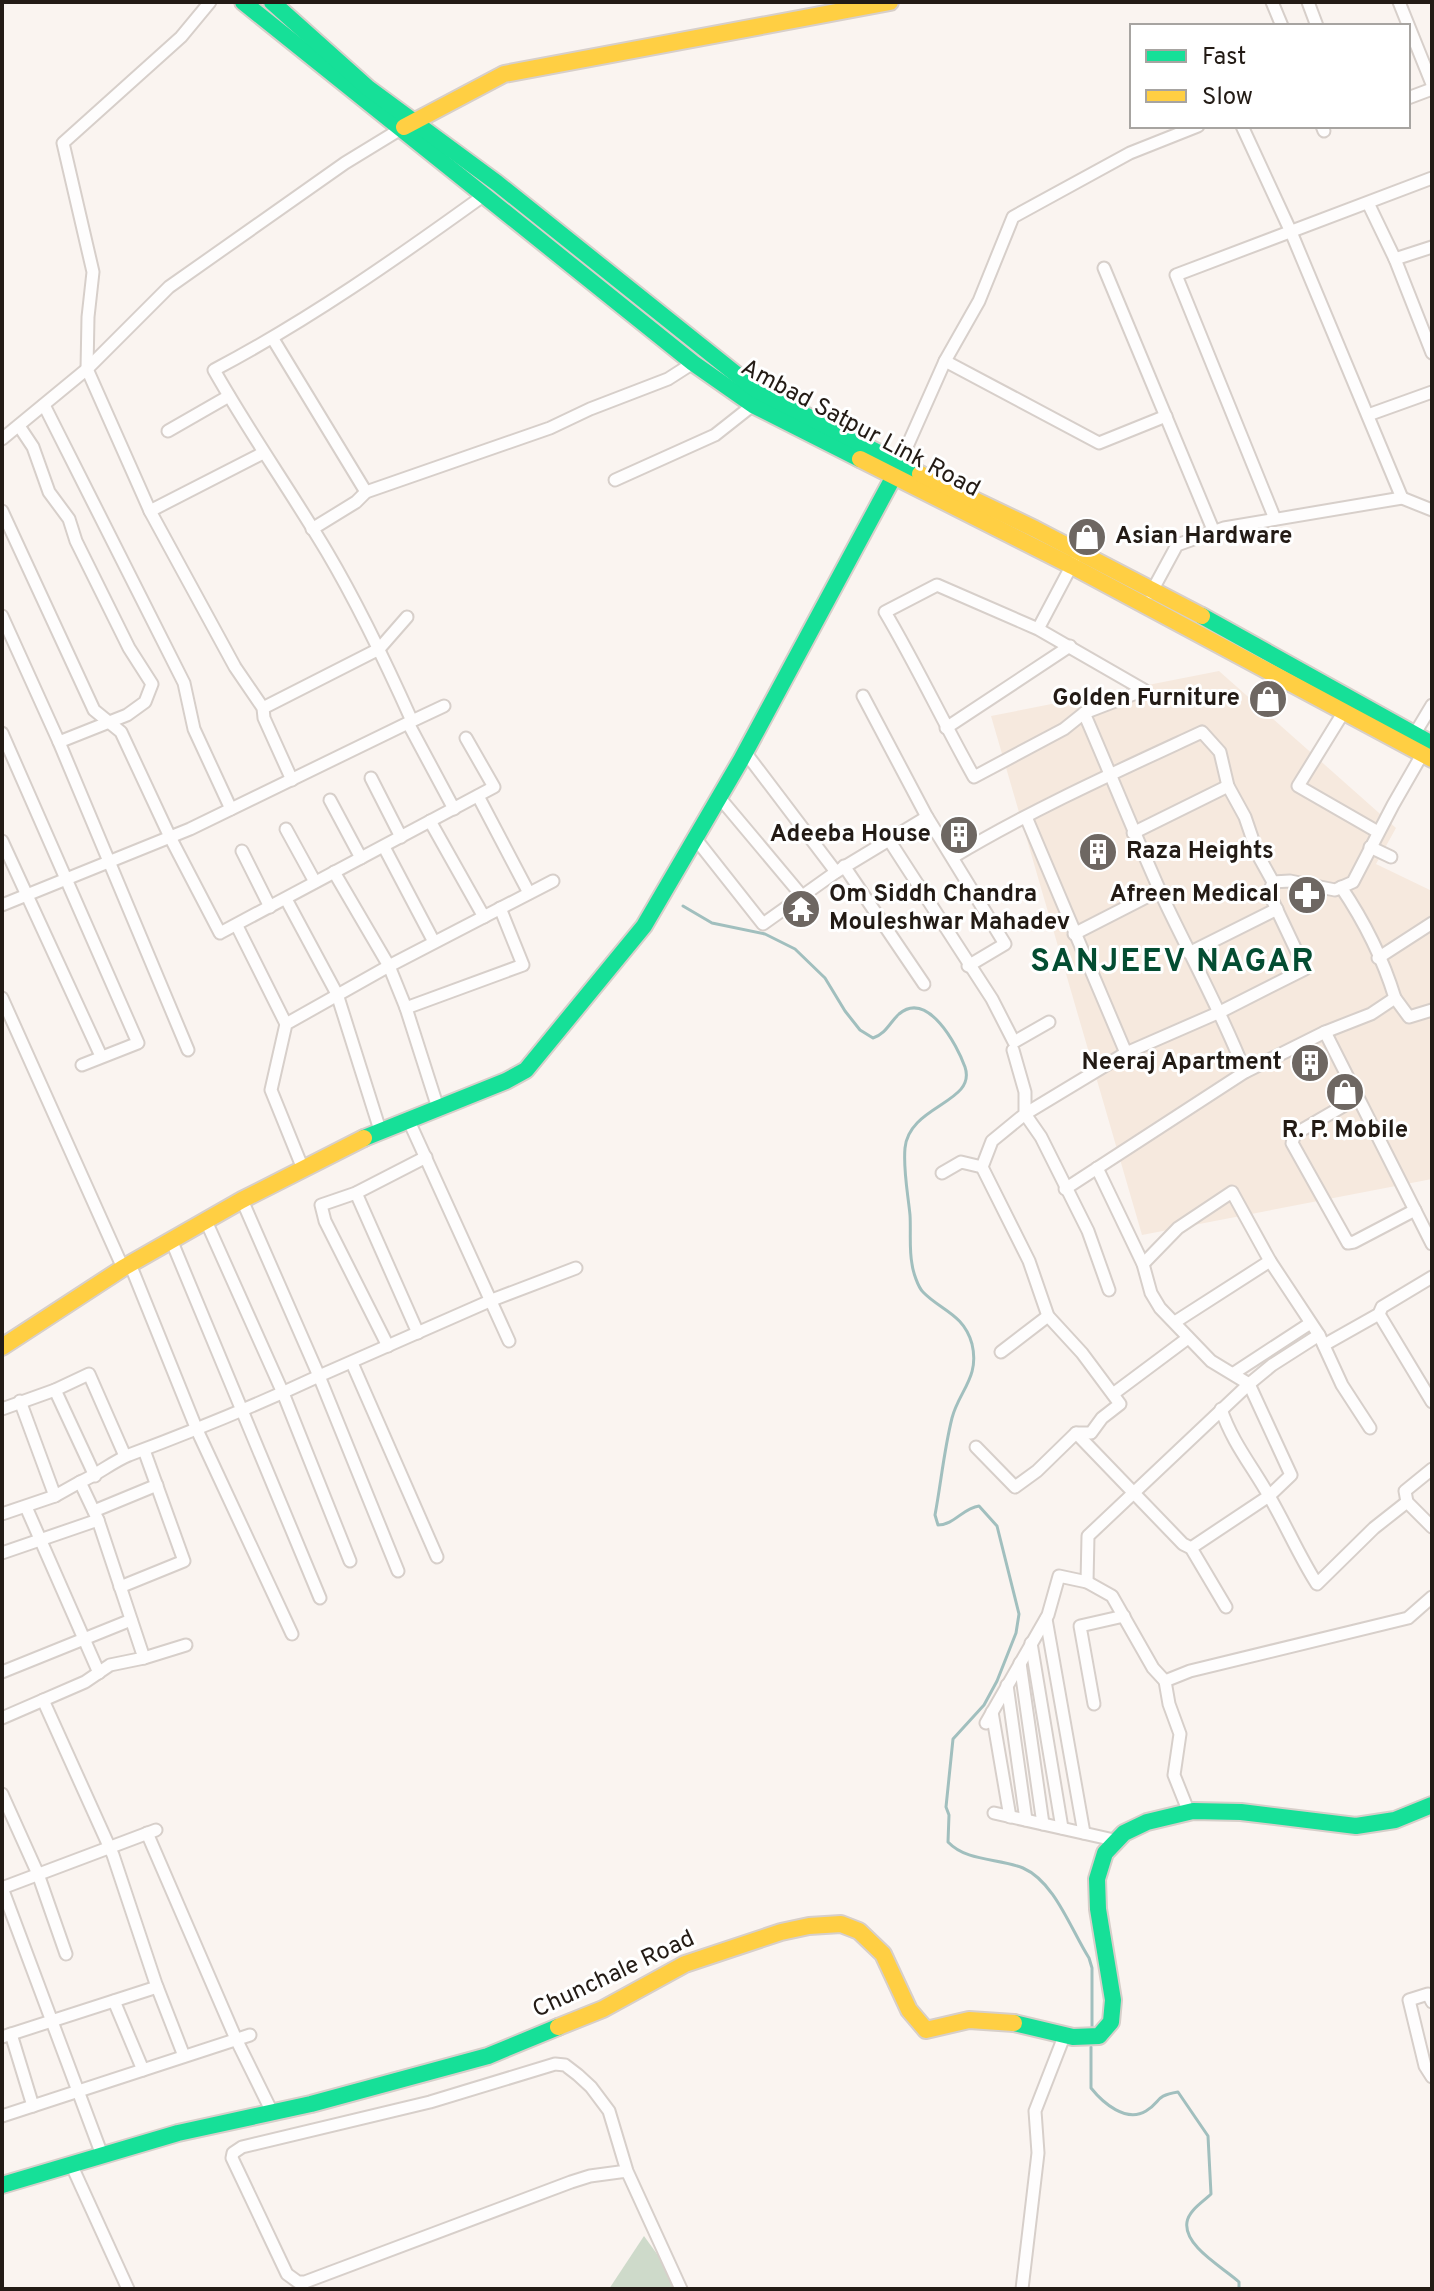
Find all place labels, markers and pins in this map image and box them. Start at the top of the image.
shop icon: Asian Hardware [1066,516,1108,558]
place label: Asian Hardware [1115,522,1292,552]
shop icon: Golden Furniture [1247,678,1289,720]
place label: Golden Furniture [1052,684,1240,714]
building icon: Adeeba House [938,814,980,856]
place label: Adeeba House [770,820,931,850]
building icon: Raza Heights [1077,831,1119,873]
place label: Raza Heights [1126,837,1274,867]
pharmacy icon: Afreen Medical [1286,874,1328,916]
place label: Om Siddh Chandra Mouleshwar Mahadev [829,880,1070,938]
place label: Afreen Medical [1109,880,1279,910]
temple icon: Om Siddh Chandra Mouleshwar Mahadev [780,888,822,930]
building icon: Neeraj Apartment [1289,1042,1331,1084]
place label: Neeraj Apartment [1082,1048,1282,1078]
shop icon: R. P. Mobile [1324,1071,1366,1113]
place label: R. P. Mobile [1282,1116,1408,1146]

